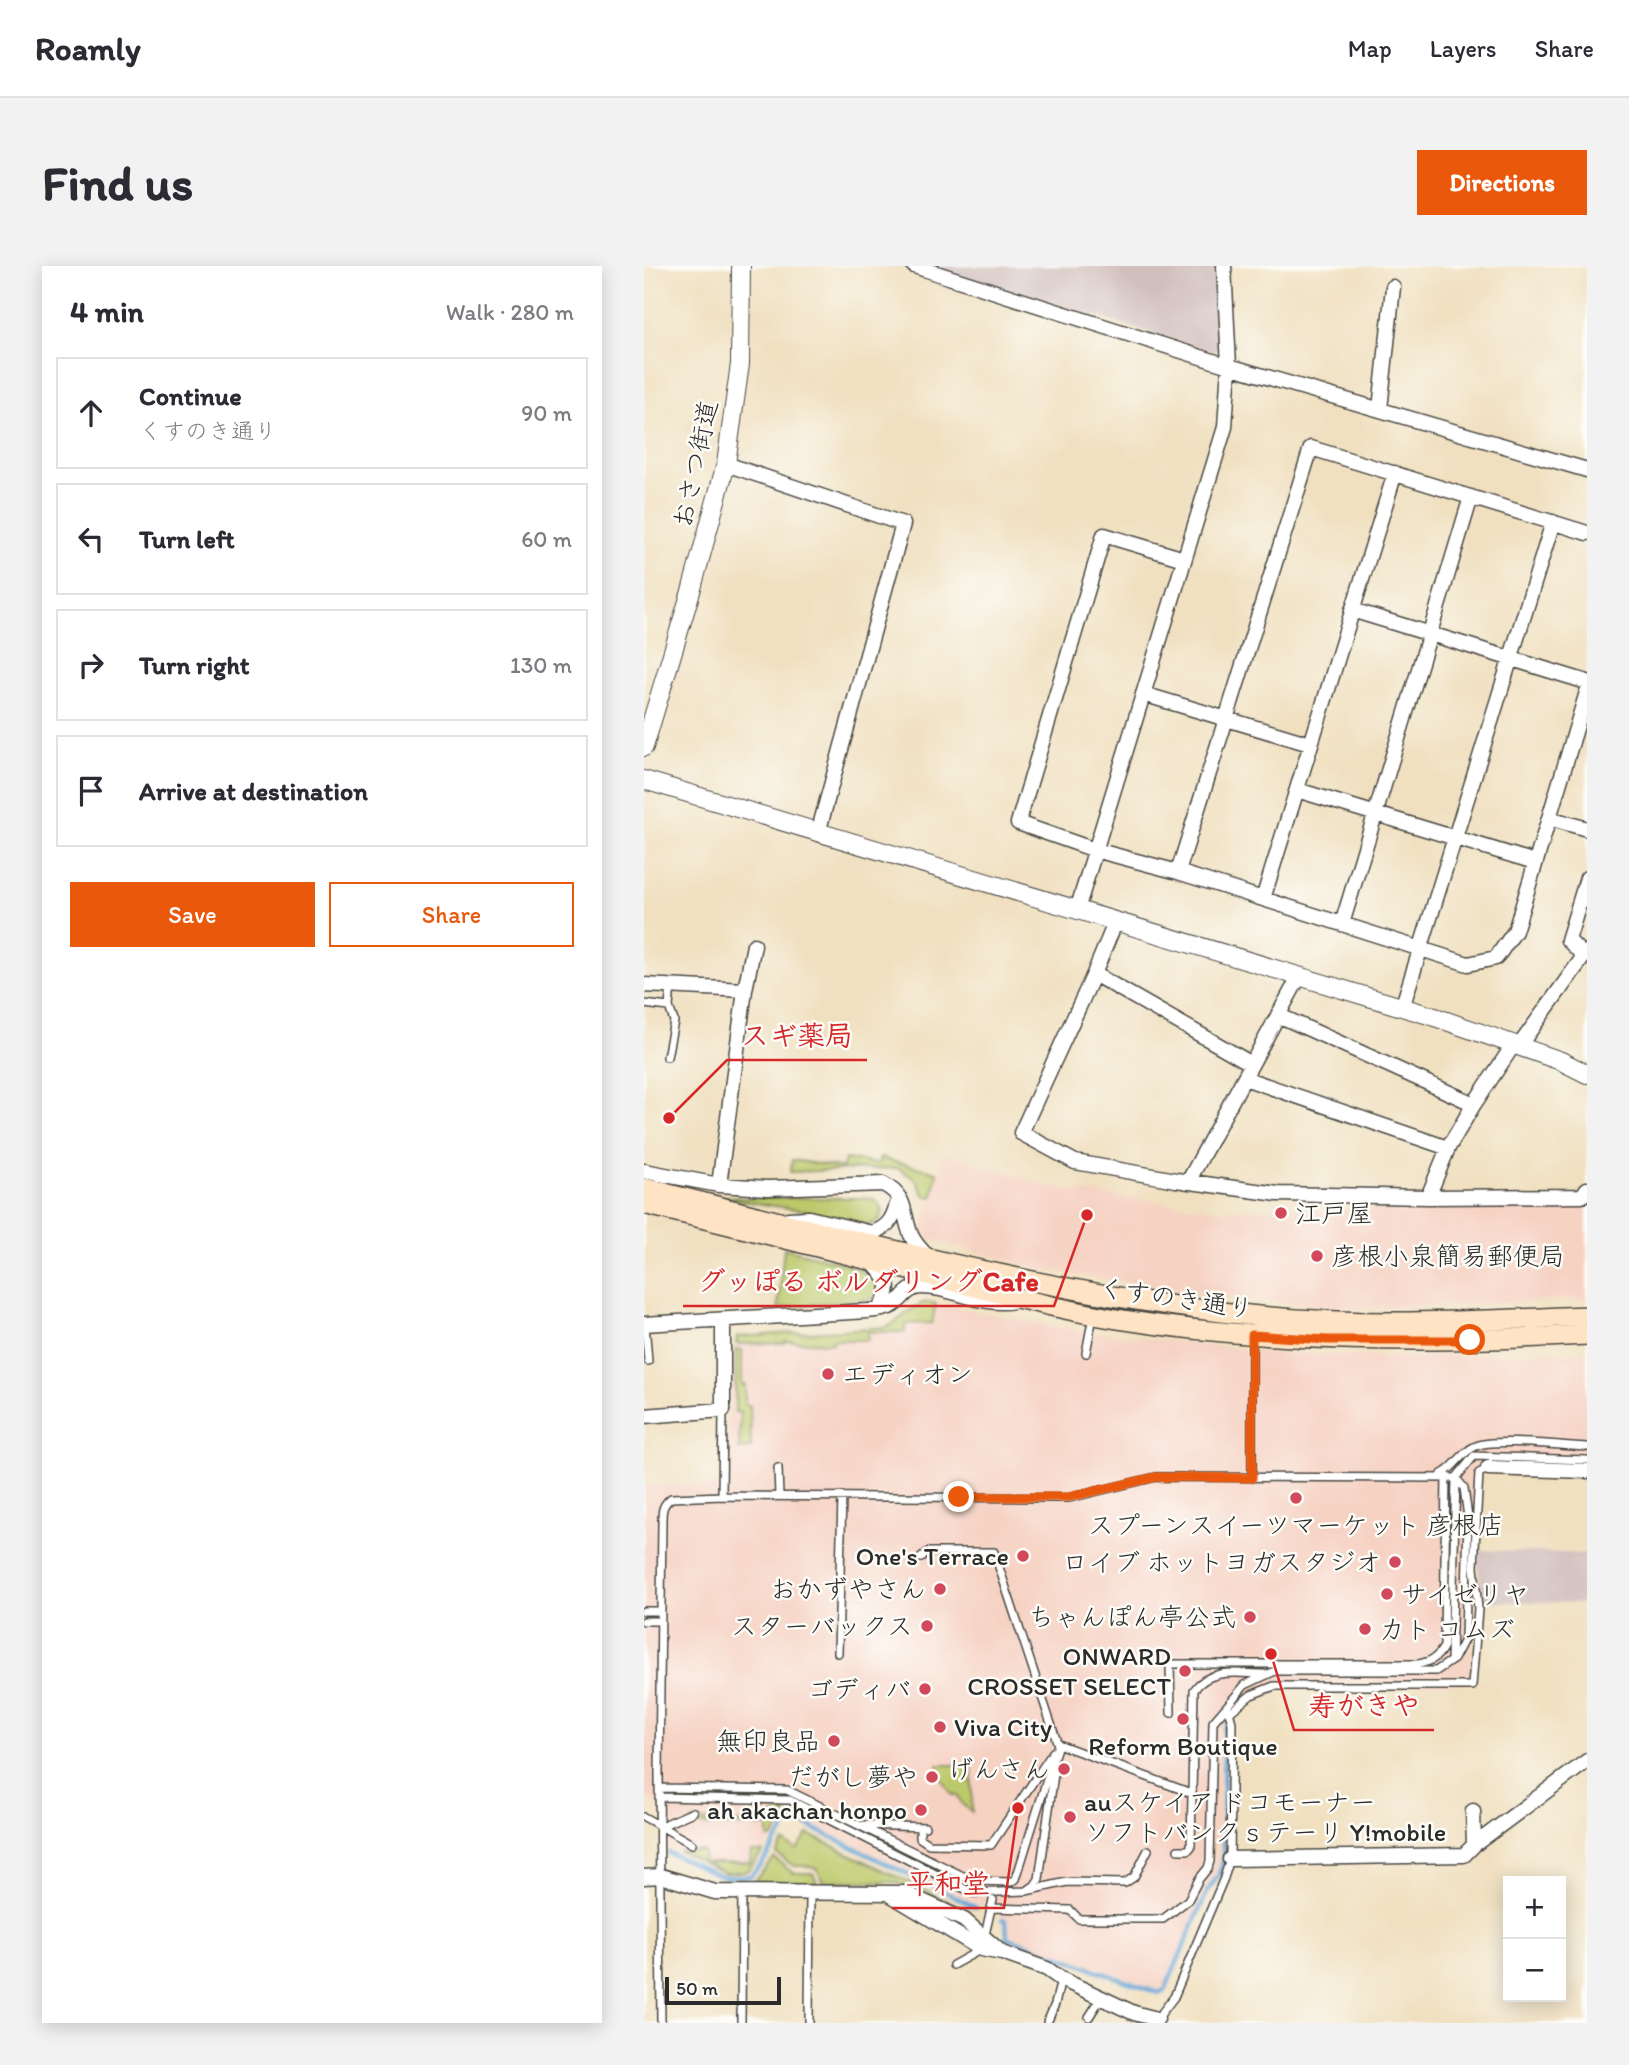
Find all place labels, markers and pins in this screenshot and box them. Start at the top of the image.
callout: スギ薬局 [727,1011,867,1060]
place label: 江戸屋 [1295,1197,1373,1229]
marker: 江戸屋 [1273,1205,1289,1221]
place label: 彦根小泉簡易郵便局 [1331,1240,1565,1272]
marker: 彦根小泉簡易郵便局 [1309,1248,1325,1264]
callout: グッぽる ボルダリングCafe [683,1257,1054,1306]
place label: エディオン [842,1358,973,1390]
marker: エディオン [820,1366,836,1382]
marker: スプーンスイーツマーケット 彦根店 [1288,1490,1304,1506]
place label: スプーンスイーツマーケット 彦根店 [1088,1509,1504,1541]
place label: One's Terrace [855,1540,1009,1572]
place label: ロイブ ホットヨガスタジオ [1062,1546,1381,1578]
marker: One's Terrace [1015,1548,1031,1564]
marker: ロイブ ホットヨガスタジオ [1387,1554,1403,1570]
place label: おかずやさん [770,1573,926,1605]
place label: サイゼリヤ [1401,1578,1529,1610]
marker: おかずやさん [932,1581,948,1597]
marker: サイゼリヤ [1379,1586,1395,1602]
place label: ちゃんぽん亭公式 [1028,1601,1236,1633]
marker: ちゃんぽん亭公式 [1242,1609,1258,1625]
place label: スターバックス [731,1610,913,1642]
place label: カト コムズ [1379,1613,1515,1645]
marker: スターバックス [919,1618,935,1634]
marker: カト コムズ [1357,1621,1373,1637]
place label: ONWARD CROSSET SELECT [967,1640,1171,1702]
marker: ONWARD CROSSET SELECT [1177,1663,1193,1679]
place label: ゴディバ [807,1673,911,1705]
marker: ゴディバ [917,1681,933,1697]
callout: 寿がきや [1294,1681,1434,1730]
place label: Viva City [954,1711,1052,1743]
marker: Reform Boutique [1175,1711,1191,1727]
marker: Viva City [932,1719,948,1735]
place label: 無印良品 [716,1725,820,1757]
place label: Reform Boutique [1088,1730,1278,1762]
marker: 無印良品 [826,1733,842,1749]
place label: げんさん [948,1753,1050,1785]
place label: だがし夢や [788,1761,918,1793]
marker: げんさん [1056,1761,1072,1777]
marker: だがし夢や [924,1769,940,1785]
place label: auスケイア ドコモーナー ソフトバンクｓテーリ Y!mobile [1084,1786,1446,1848]
place label: ah akachan honpo [707,1794,907,1826]
marker: ah akachan honpo [913,1802,929,1818]
marker: auスケイア ドコモーナー ソフトバンクｓテーリ Y!mobile [1062,1809,1078,1825]
callout: 平和堂 [892,1859,1004,1908]

